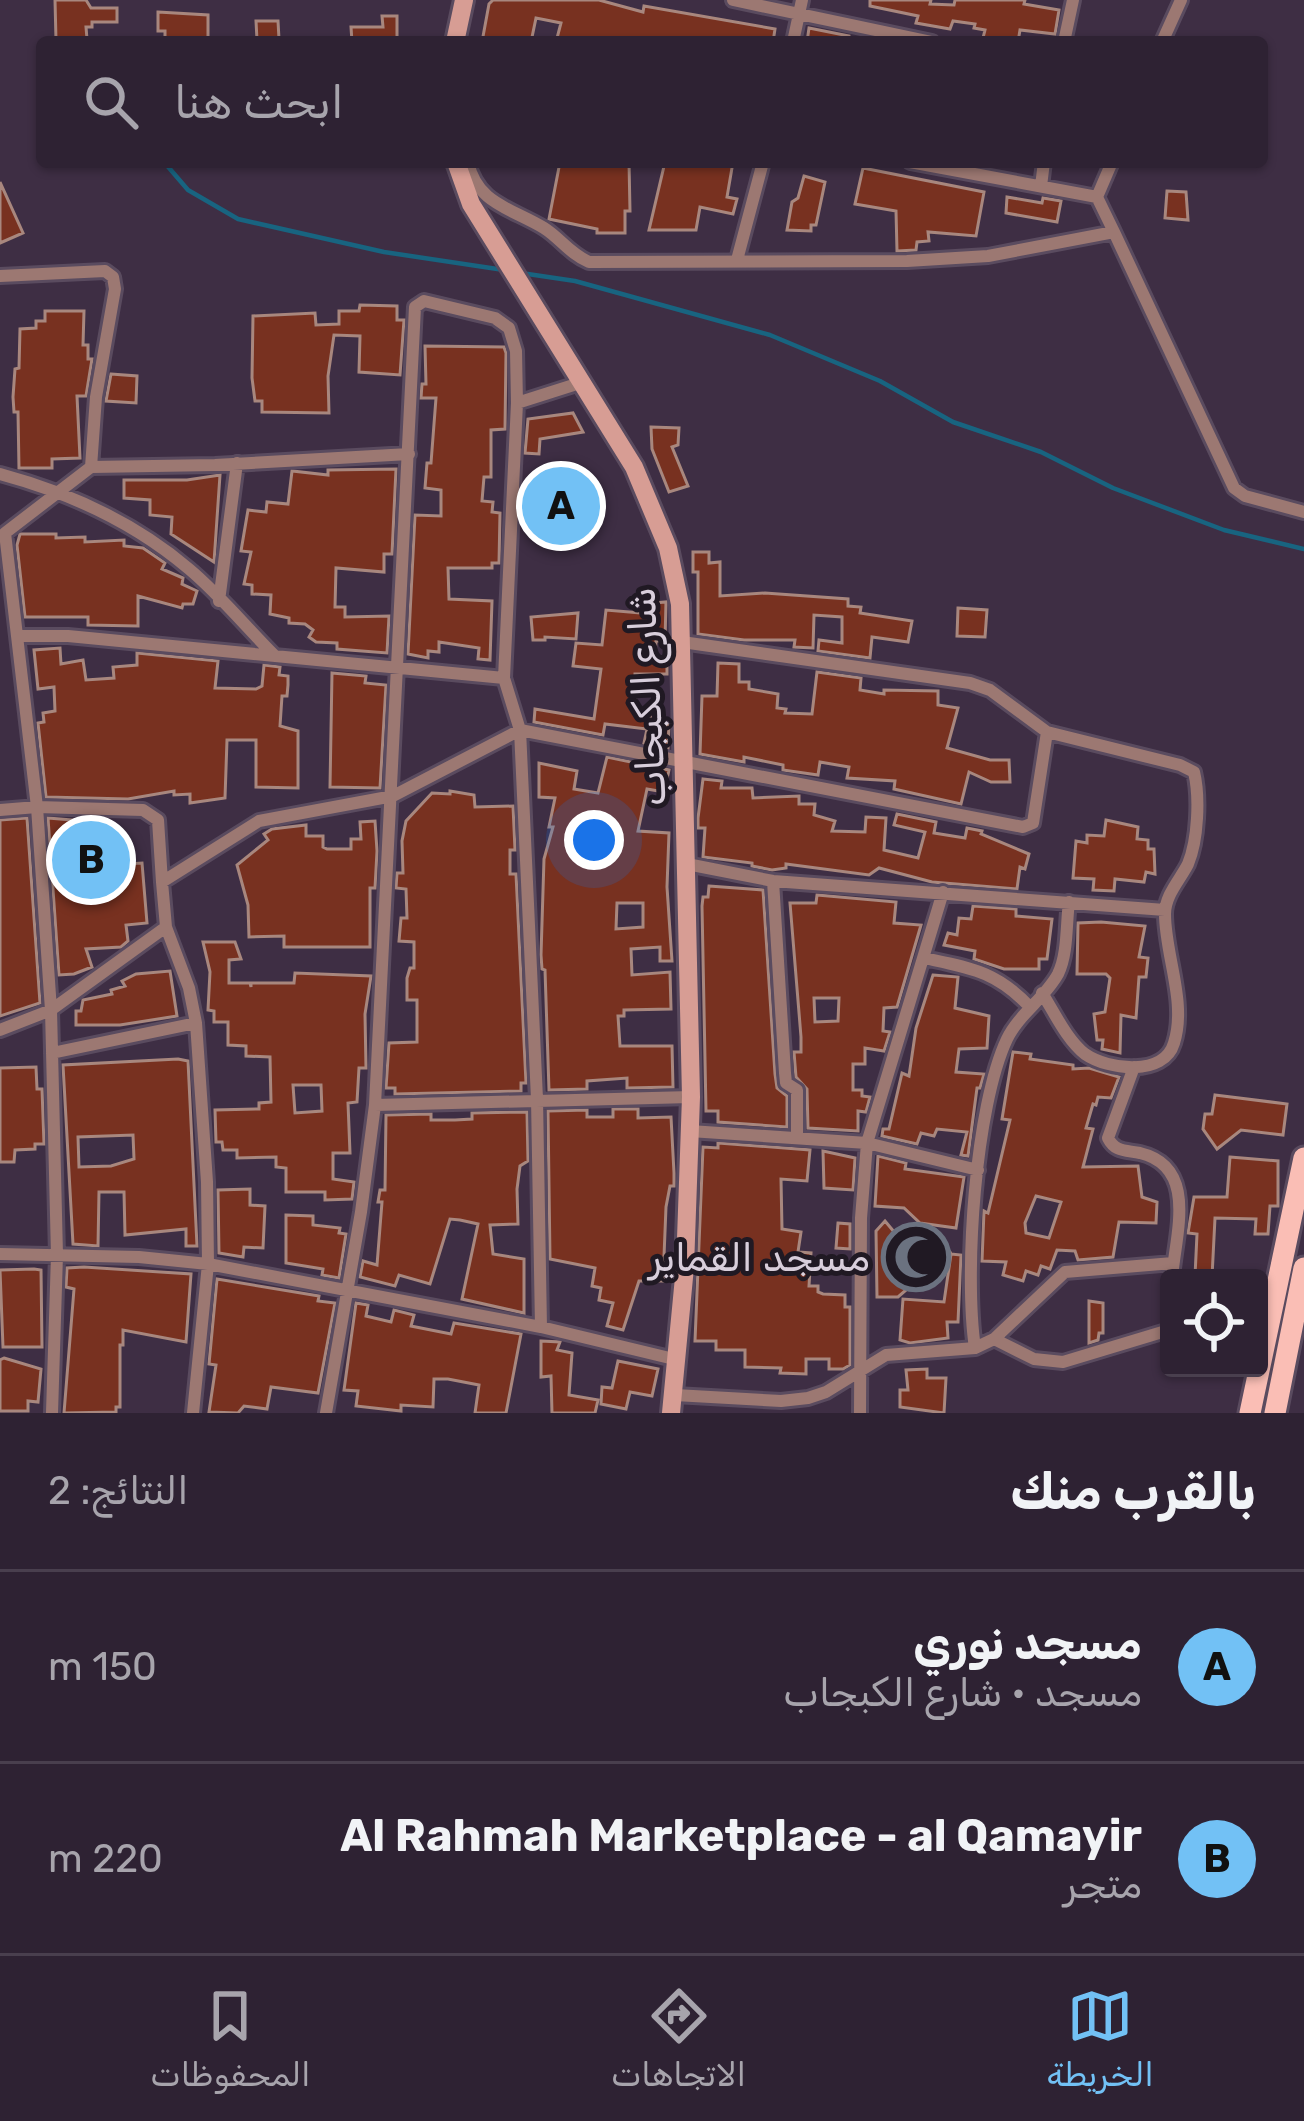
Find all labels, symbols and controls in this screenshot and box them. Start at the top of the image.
search box [36,36,1268,168]
icon: search [78,69,144,135]
text: ابحث هنا [174,76,344,129]
pin: A [522,461,600,551]
street label: شارع الكبجاب [618,586,680,808]
your location [564,810,624,870]
pin: B [52,815,130,905]
mosque icon: مسجد القماير [881,1222,951,1292]
place label: مسجد القماير [647,1235,870,1281]
map controls [1160,1269,1268,1377]
button: locate [1160,1269,1268,1377]
text: بالقرب منك [1010,1461,1256,1522]
text: النتائج: 2 [48,1468,188,1514]
text: مسجد نوري [913,1617,1142,1670]
text: 150 m [48,1644,157,1690]
text: A [1203,1644,1231,1690]
text: مسجد · شارع الكبجاب [783,1670,1142,1716]
text: Al Rahmah Marketplace - al Qamayir [340,1809,1142,1862]
text: 220 m [48,1836,163,1882]
text: B [1203,1836,1231,1882]
text: متجر [1063,1862,1142,1908]
tab: المحفوظات [150,1983,311,2094]
tab: الاتجاهات [611,1983,746,2094]
tab: الخريطة [1046,1983,1154,2094]

